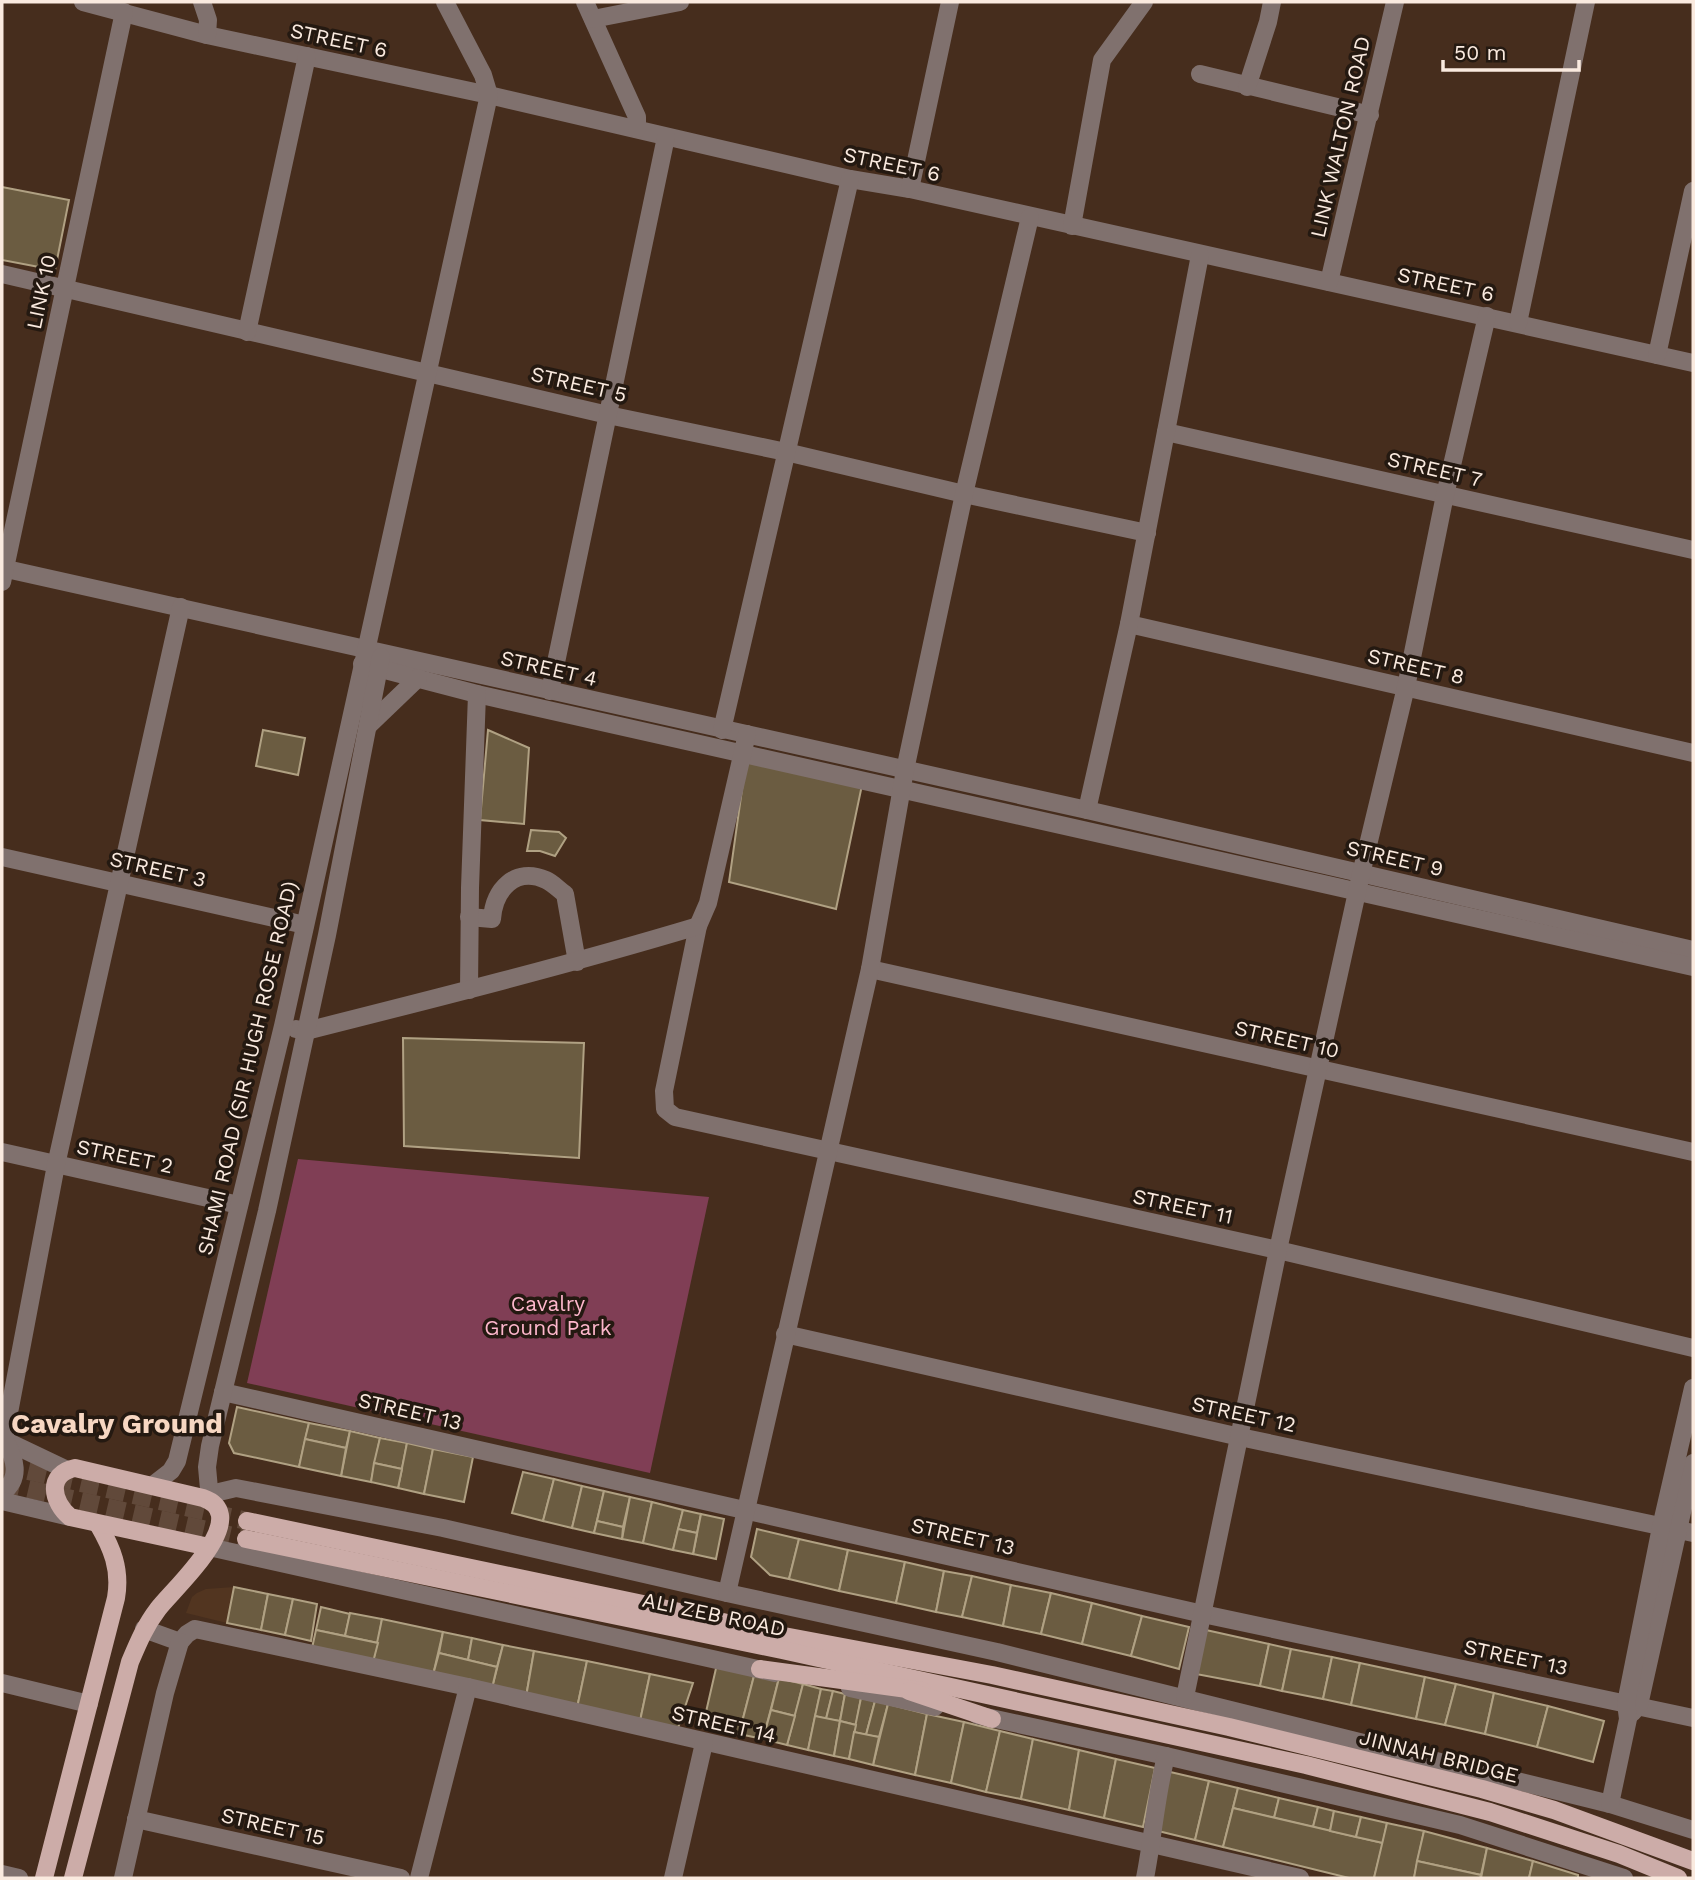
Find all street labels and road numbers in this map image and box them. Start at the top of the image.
street label: STREET 6 [288,18,390,62]
street label: LINK WALTON ROAD [1305,34,1375,240]
street label: STREET 6 [841,142,943,186]
street label: LINK 10 [21,252,61,332]
street label: STREET 6 [1395,262,1497,306]
street label: STREET 5 [529,361,629,407]
street label: STREET 7 [1385,446,1485,492]
street label: STREET 8 [1365,643,1467,689]
street label: STREET 4 [498,645,600,691]
street label: STREET 9 [1344,835,1446,881]
street label: STREET 3 [108,846,208,892]
street label: SHAMI ROAD (SIR HUGH ROSE ROAD) [192,879,302,1257]
street label: STREET 10 [1232,1015,1342,1063]
street label: STREET 2 [75,1134,175,1178]
street label: STREET 11 [1131,1183,1235,1229]
street label: STREET 13 [356,1387,464,1435]
street label: STREET 12 [1190,1391,1298,1437]
street label: STREET 13 [909,1512,1017,1560]
street label: ALI ZEB ROAD [640,1587,788,1641]
street label: STREET 13 [1462,1634,1570,1680]
street label: STREET 14 [669,1700,779,1748]
street label: JINNAH BRIDGE [1357,1724,1521,1788]
street label: STREET 15 [219,1802,327,1850]

